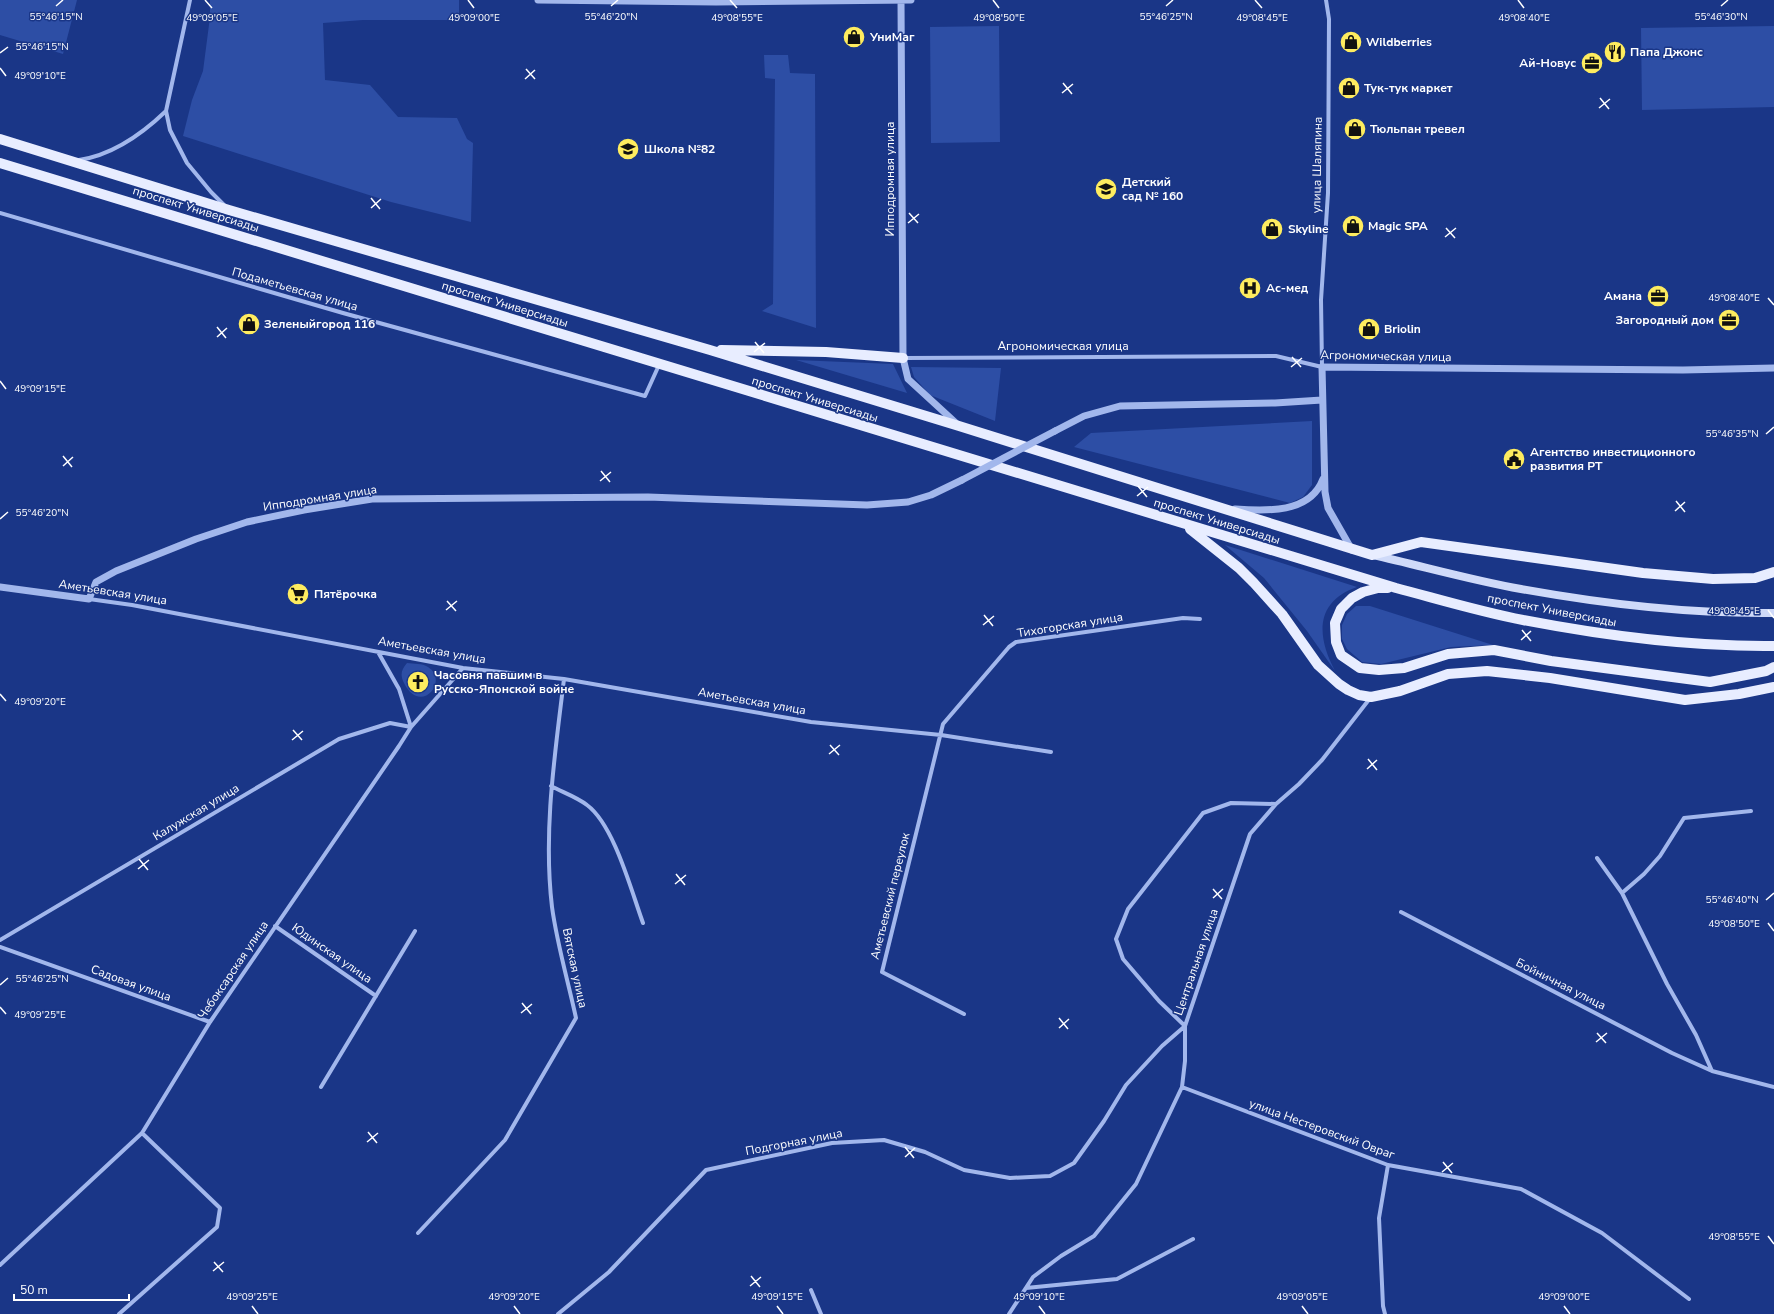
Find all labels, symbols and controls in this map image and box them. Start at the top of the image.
text: 55°46'15"N [29,10,83,24]
text: 55°46'20"N [584,10,638,24]
text: 55°46'25"N [1139,10,1193,24]
text: 55°46'30"N [1694,10,1748,24]
text: 49°09'05"E [186,11,238,25]
text: 49°09'00"E [448,11,500,25]
text: 49°08'55"E [711,11,763,25]
text: 49°08'50"E [973,11,1025,25]
text: 49°08'45"E [1236,11,1288,25]
text: 49°08'40"E [1498,11,1550,25]
shop icon: УниМаг [841,24,867,50]
place label: УниМаг [869,29,915,45]
shop icon: Wildberries [1338,29,1364,55]
place label: Wildberries [1366,34,1432,50]
restaurant icon: Папа Джонс [1602,39,1628,65]
text: 55°46'15"N [15,40,69,54]
place label: Папа Джонс [1630,44,1703,60]
office icon: Ай-Новус [1579,50,1605,76]
place label: Ай-Новус [1519,55,1576,71]
text: 49°09'10"E [14,69,66,83]
shop icon: Тук-тук маркет [1336,75,1362,101]
place label: Тук-тук маркет [1364,80,1453,96]
shop icon: Тюльпан тревел [1342,116,1368,142]
street label: улица Шаляпина [1308,117,1326,213]
street label: Ипподромная улица [882,121,898,237]
place label: Тюльпан тревел [1370,121,1465,137]
school or university icon: Школа №82 [615,136,641,162]
place label: Школа №82 [644,141,715,157]
place label: Детский сад № 160 [1122,174,1183,204]
school or university icon: Детский сад № 160 [1093,176,1119,202]
street label: проспект Универсиады [131,182,261,236]
shop icon: Magic SPA [1340,213,1366,239]
shop icon: Skyline [1259,216,1285,242]
place label: Magic SPA [1368,218,1428,234]
place label: Skyline [1288,221,1329,237]
street label: Подаметьевская улица [230,263,360,315]
hospital icon: Ас-мед [1237,275,1263,301]
street label: проспект Универсиады [440,277,570,331]
place label: Ас-мед [1266,280,1309,296]
office icon: Амана [1645,283,1671,309]
place label: Амана [1604,288,1642,304]
text: 49°08'40"E [1708,291,1760,305]
office icon: Загородный дом [1716,307,1742,333]
shop icon: Зеленыйгород 116 [236,311,262,337]
place label: Загородный дом [1615,312,1714,328]
place label: Зеленыйгород 116 [264,316,375,332]
shop icon: Briolin [1356,316,1382,342]
place label: Briolin [1384,321,1421,337]
street label: Агрономическая улица [997,338,1129,354]
street label: Агрономическая улица [1320,347,1452,365]
street label: проспект Универсиады [750,372,880,426]
text: 49°09'15"E [14,382,66,396]
text: 55°46'35"N [1705,427,1759,441]
place label: Агентство инвестиционного развития РТ [1530,444,1695,474]
public building icon: Агентство инвестиционного развития РТ [1501,446,1527,472]
street label: Ипподромная улица [262,481,378,515]
street label: проспект Универсиады [1152,494,1282,548]
text: 55°46'20"N [15,506,69,520]
street label: Аметьевская улица [58,576,168,608]
supermarket icon: Пятёрочка [285,581,311,607]
place label: Пятёрочка [314,586,377,602]
street label: проспект Универсиады [1486,590,1618,630]
text: 49°08'45"E [1708,604,1760,618]
street label: Тихогорская улица [1016,609,1124,641]
street label: Аметьевская улица [377,633,487,667]
place label: Часовня павшим в Русско-Японской войне [434,667,575,697]
church icon: Часовня павшим в Русско-Японской войне [405,669,431,695]
street label: Аметьевская улица [697,684,807,718]
text: 49°09'20"E [14,695,66,709]
street label: Калужская улица [150,780,242,844]
street label: Аметьевский переулок [867,830,914,961]
text: 55°46'40"N [1705,893,1759,907]
street label: Центральная улица [1170,907,1222,1017]
text: 49°08'50"E [1708,917,1760,931]
street label: Чебоксарская улица [194,918,272,1022]
street label: Юдинская улица [289,919,375,987]
street label: Вятская улица [559,927,591,1009]
street label: Бойничная улица [1513,954,1609,1014]
street label: Садовая улица [89,961,173,1005]
text: 55°46'25"N [15,972,69,986]
text: 49°09'25"E [14,1008,66,1022]
street label: улица Нестеровский Овраг [1247,1095,1398,1163]
street label: Подгорная улица [744,1125,844,1159]
text: 49°08'55"E [1708,1230,1760,1244]
scale bar [14,1276,129,1302]
text: 50 m [20,1282,48,1298]
text: 49°09'25"E [226,1290,278,1304]
text: 49°09'20"E [488,1290,540,1304]
text: 49°09'15"E [751,1290,803,1304]
text: 49°09'10"E [1013,1290,1065,1304]
text: 49°09'05"E [1276,1290,1328,1304]
text: 49°09'00"E [1538,1290,1590,1304]

